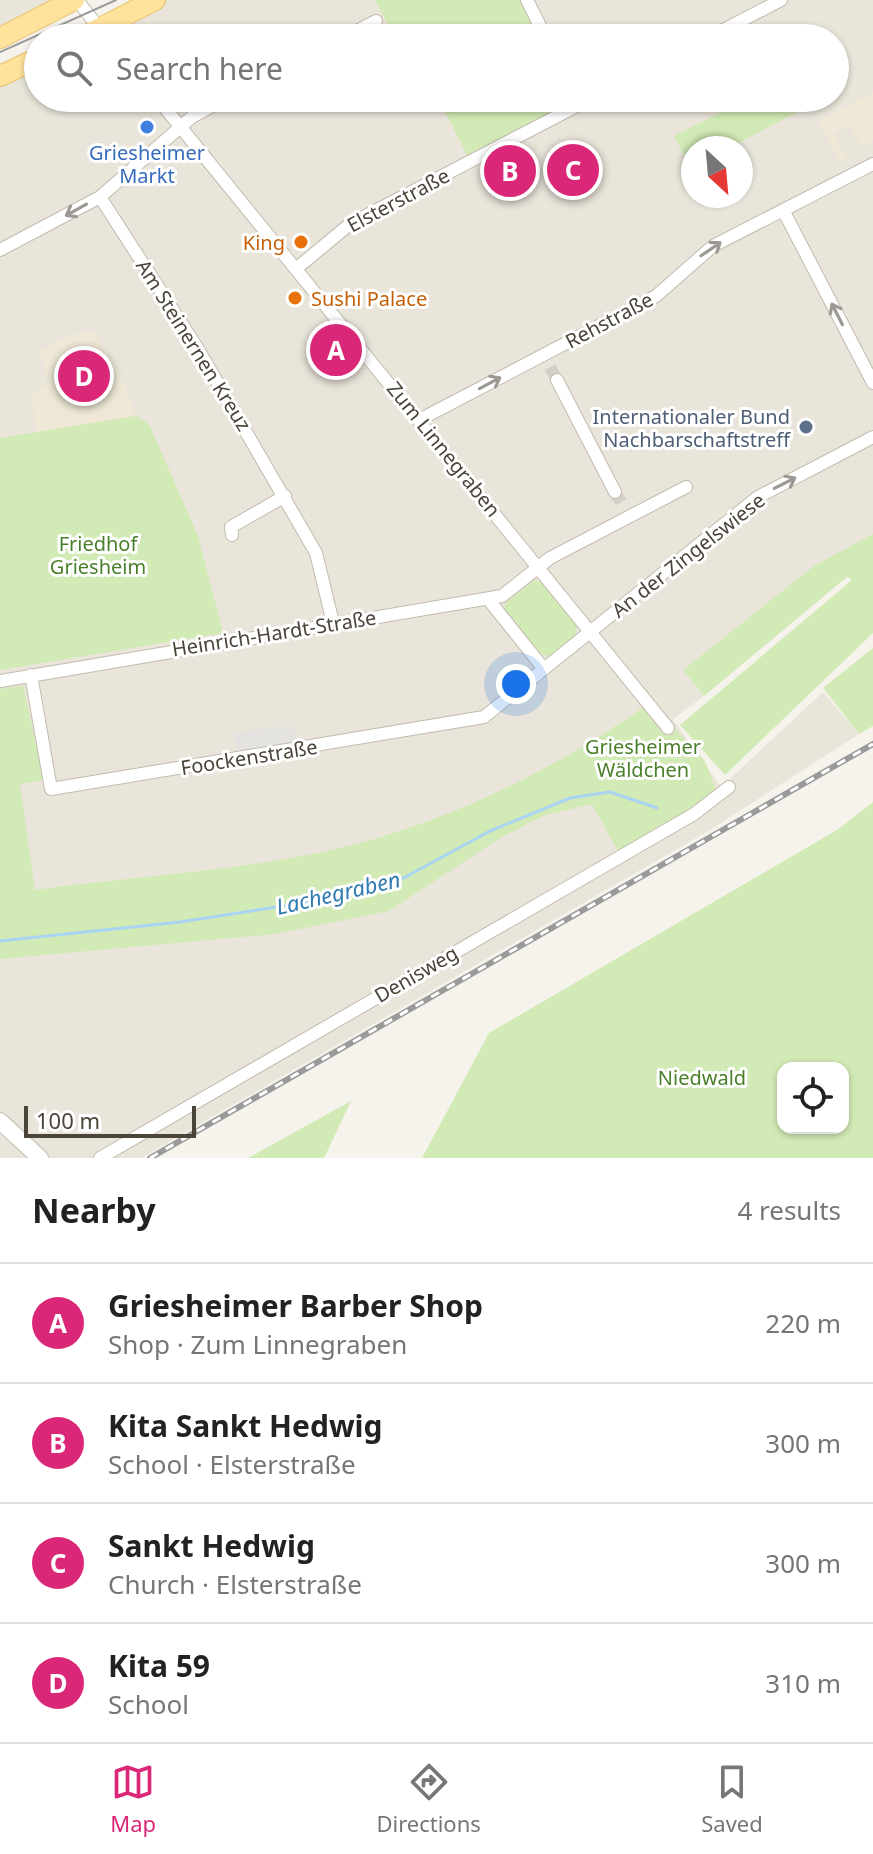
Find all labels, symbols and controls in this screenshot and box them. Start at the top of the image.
search box [24,24,849,112]
icon: search [52,46,96,90]
text: Search here [116,48,283,89]
marker: Griesheimer Markt [138,118,156,136]
north arrow [681,136,753,208]
place label: Griesheimer Markt [89,139,205,189]
pin: C [547,140,599,200]
pin: B [484,141,536,201]
street label: Elsterstraße [342,162,454,238]
one-way arrow [64,203,88,219]
place label: King [243,229,285,256]
marker: King [292,233,310,251]
one-way arrow [699,241,721,257]
street label: Am Steinernen Kreuz [130,254,258,436]
place label: Sushi Palace [311,285,427,312]
street label: Rehstraße [560,286,658,354]
marker: Sushi Palace [286,289,304,307]
one-way arrow [829,303,844,326]
pin: A [310,320,362,380]
pin: D [58,346,110,406]
one-way arrow [477,374,501,390]
street label: Zum Linnegraben [381,376,507,522]
place label: Internationaler Bund Nachbarschaftstreff [593,403,791,453]
marker: Internationaler Bund Nachbarschaftstreff [797,418,815,436]
one-way arrow [773,474,797,490]
street label: An der Zingelswiese [606,487,770,623]
park label: Friedhof Griesheim [50,530,146,580]
street label: Heinrich-Hardt-Straße [170,604,378,662]
your location [496,664,536,704]
street label: Foockenstraße [179,733,319,781]
park label: Griesheimer Wäldchen [585,733,701,783]
water label: Lachegraben [273,863,403,921]
street label: Denisweg [369,939,463,1009]
map controls [777,1062,849,1134]
button: locate [777,1062,849,1134]
park label: Niedwald [658,1064,746,1091]
scale bar [24,1102,196,1138]
text: 100 m [36,1105,100,1135]
text: Nearby [32,1187,156,1233]
text: 4 results [737,1192,841,1228]
text: Griesheimer Barber Shop [108,1285,483,1326]
text: A [49,1305,67,1341]
text: 220 m [765,1305,841,1341]
text: Shop · Zum Linnegraben [108,1326,407,1362]
text: Kita Sankt Hedwig [108,1405,383,1446]
text: B [49,1425,67,1461]
text: 300 m [765,1425,841,1461]
text: School · Elsterstraße [108,1446,356,1482]
text: Sankt Hedwig [108,1525,315,1566]
text: C [50,1545,66,1581]
text: 300 m [765,1545,841,1581]
text: Church · Elsterstraße [108,1566,362,1602]
text: Kita 59 [108,1645,210,1686]
text: D [48,1665,68,1701]
text: 310 m [765,1665,841,1701]
text: School [108,1686,189,1722]
tab: Map [110,1760,156,1838]
tab: Directions [376,1760,481,1838]
tab: Saved [701,1760,763,1838]

